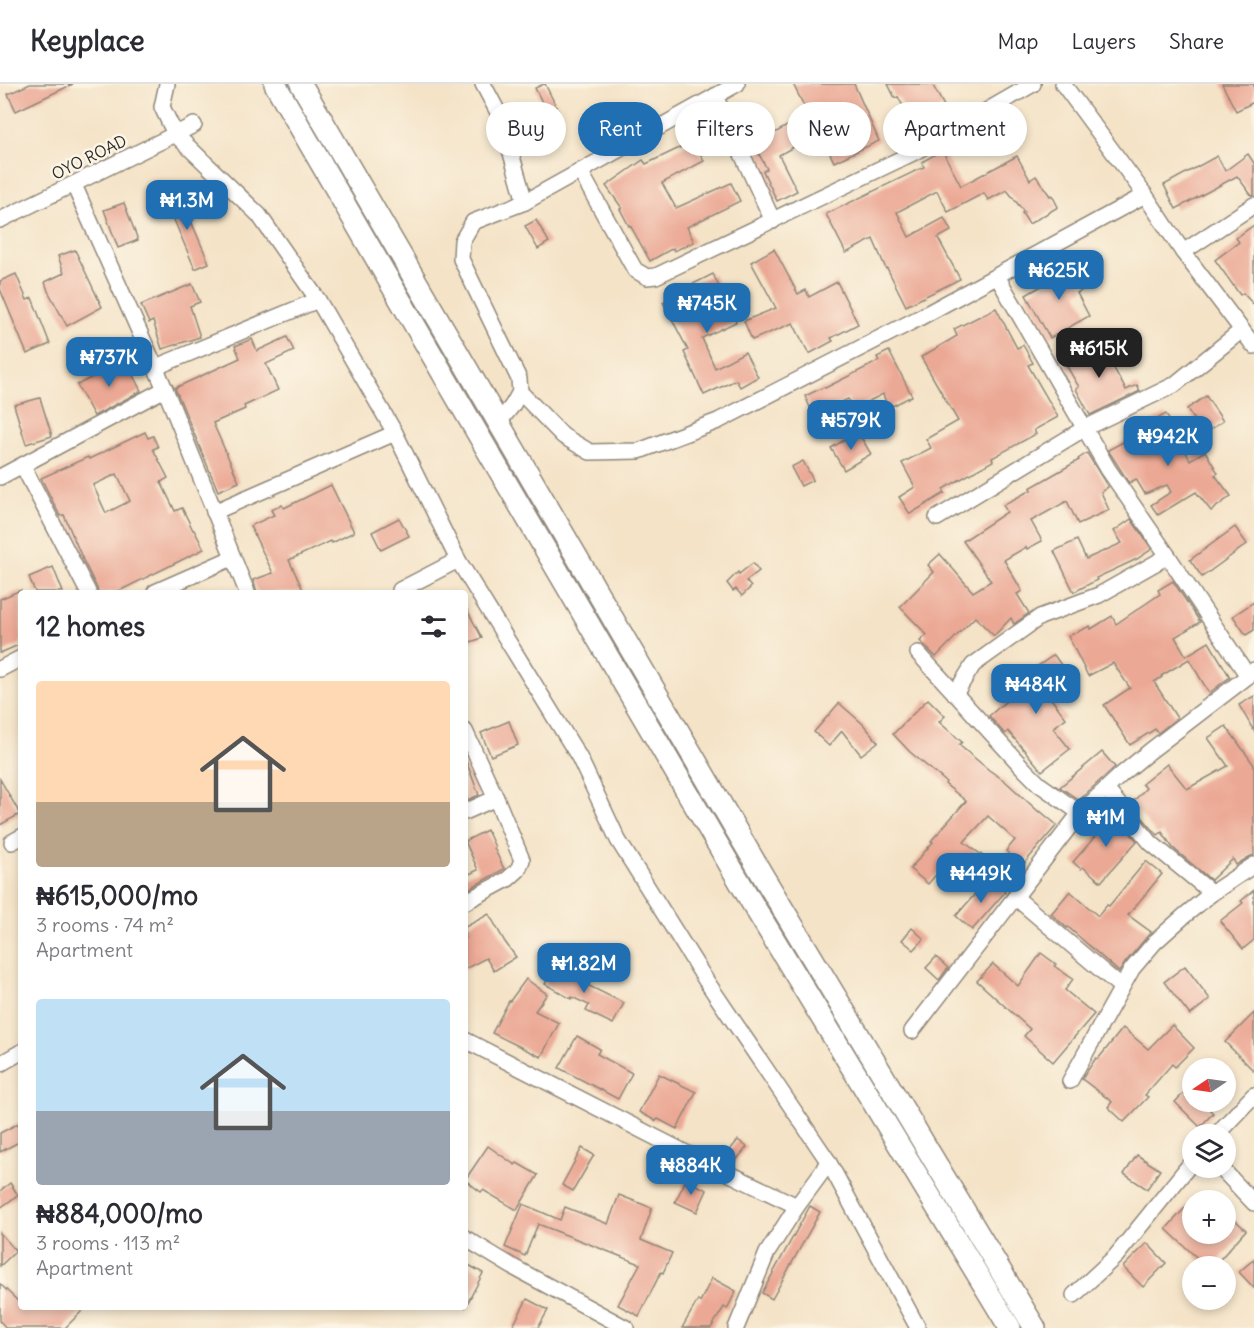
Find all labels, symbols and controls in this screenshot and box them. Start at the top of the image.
text: Keyplace [30,23,145,59]
text: Map [998,28,1038,55]
text: Layers [1071,28,1136,55]
text: Share [1169,28,1224,55]
chip: Buy [486,102,566,156]
chip: Rent [578,102,663,156]
chip: Filters [675,102,775,156]
chip: New [787,102,871,156]
chip: Apartment [883,102,1027,156]
street label: OYO ROAD [48,130,130,184]
pin: ₦1.3M [145,180,229,231]
text: ₦1.3M [160,187,214,212]
pin: ₦625K [1017,250,1101,301]
text: ₦625K [1029,257,1089,282]
pin: ₦745K [665,283,749,334]
text: ₦745K [677,290,737,315]
pin: ₦615K [1057,328,1141,379]
text: ₦615K [1070,335,1128,360]
pin: ₦737K [67,337,151,388]
text: ₦737K [80,344,138,369]
pin: ₦579K [809,400,893,451]
text: ₦579K [821,407,881,432]
pin: ₦942K [1126,416,1210,467]
text: ₦942K [1138,423,1198,448]
text: 12 homes [36,610,145,643]
icon: filters [417,610,450,643]
pin: ₦484K [994,664,1078,715]
text: ₦484K [1005,671,1067,696]
icon: home [189,720,297,828]
pin: ₦1M [1077,797,1135,848]
text: ₦1M [1087,804,1125,829]
pin: ₦449K [939,853,1023,904]
text: ₦449K [950,860,1012,885]
text: ₦615,000/mo [36,879,198,912]
text: 3 rooms · 74 m² [36,912,174,937]
text: Apartment [36,937,133,962]
pin: ₦1.82M [535,943,633,994]
text: ₦1.82M [551,950,617,975]
icon: home [189,1038,297,1146]
north arrow [1182,1058,1236,1112]
map controls [1182,1058,1236,1310]
button: layers [1182,1124,1236,1178]
pin: ₦884K [649,1145,733,1196]
text: ₦884K [660,1152,722,1177]
button: + [1182,1190,1236,1244]
text: ₦884,000/mo [36,1197,203,1230]
text: 3 rooms · 113 m² [36,1230,180,1255]
text: Apartment [36,1255,133,1280]
button: − [1182,1256,1236,1310]

